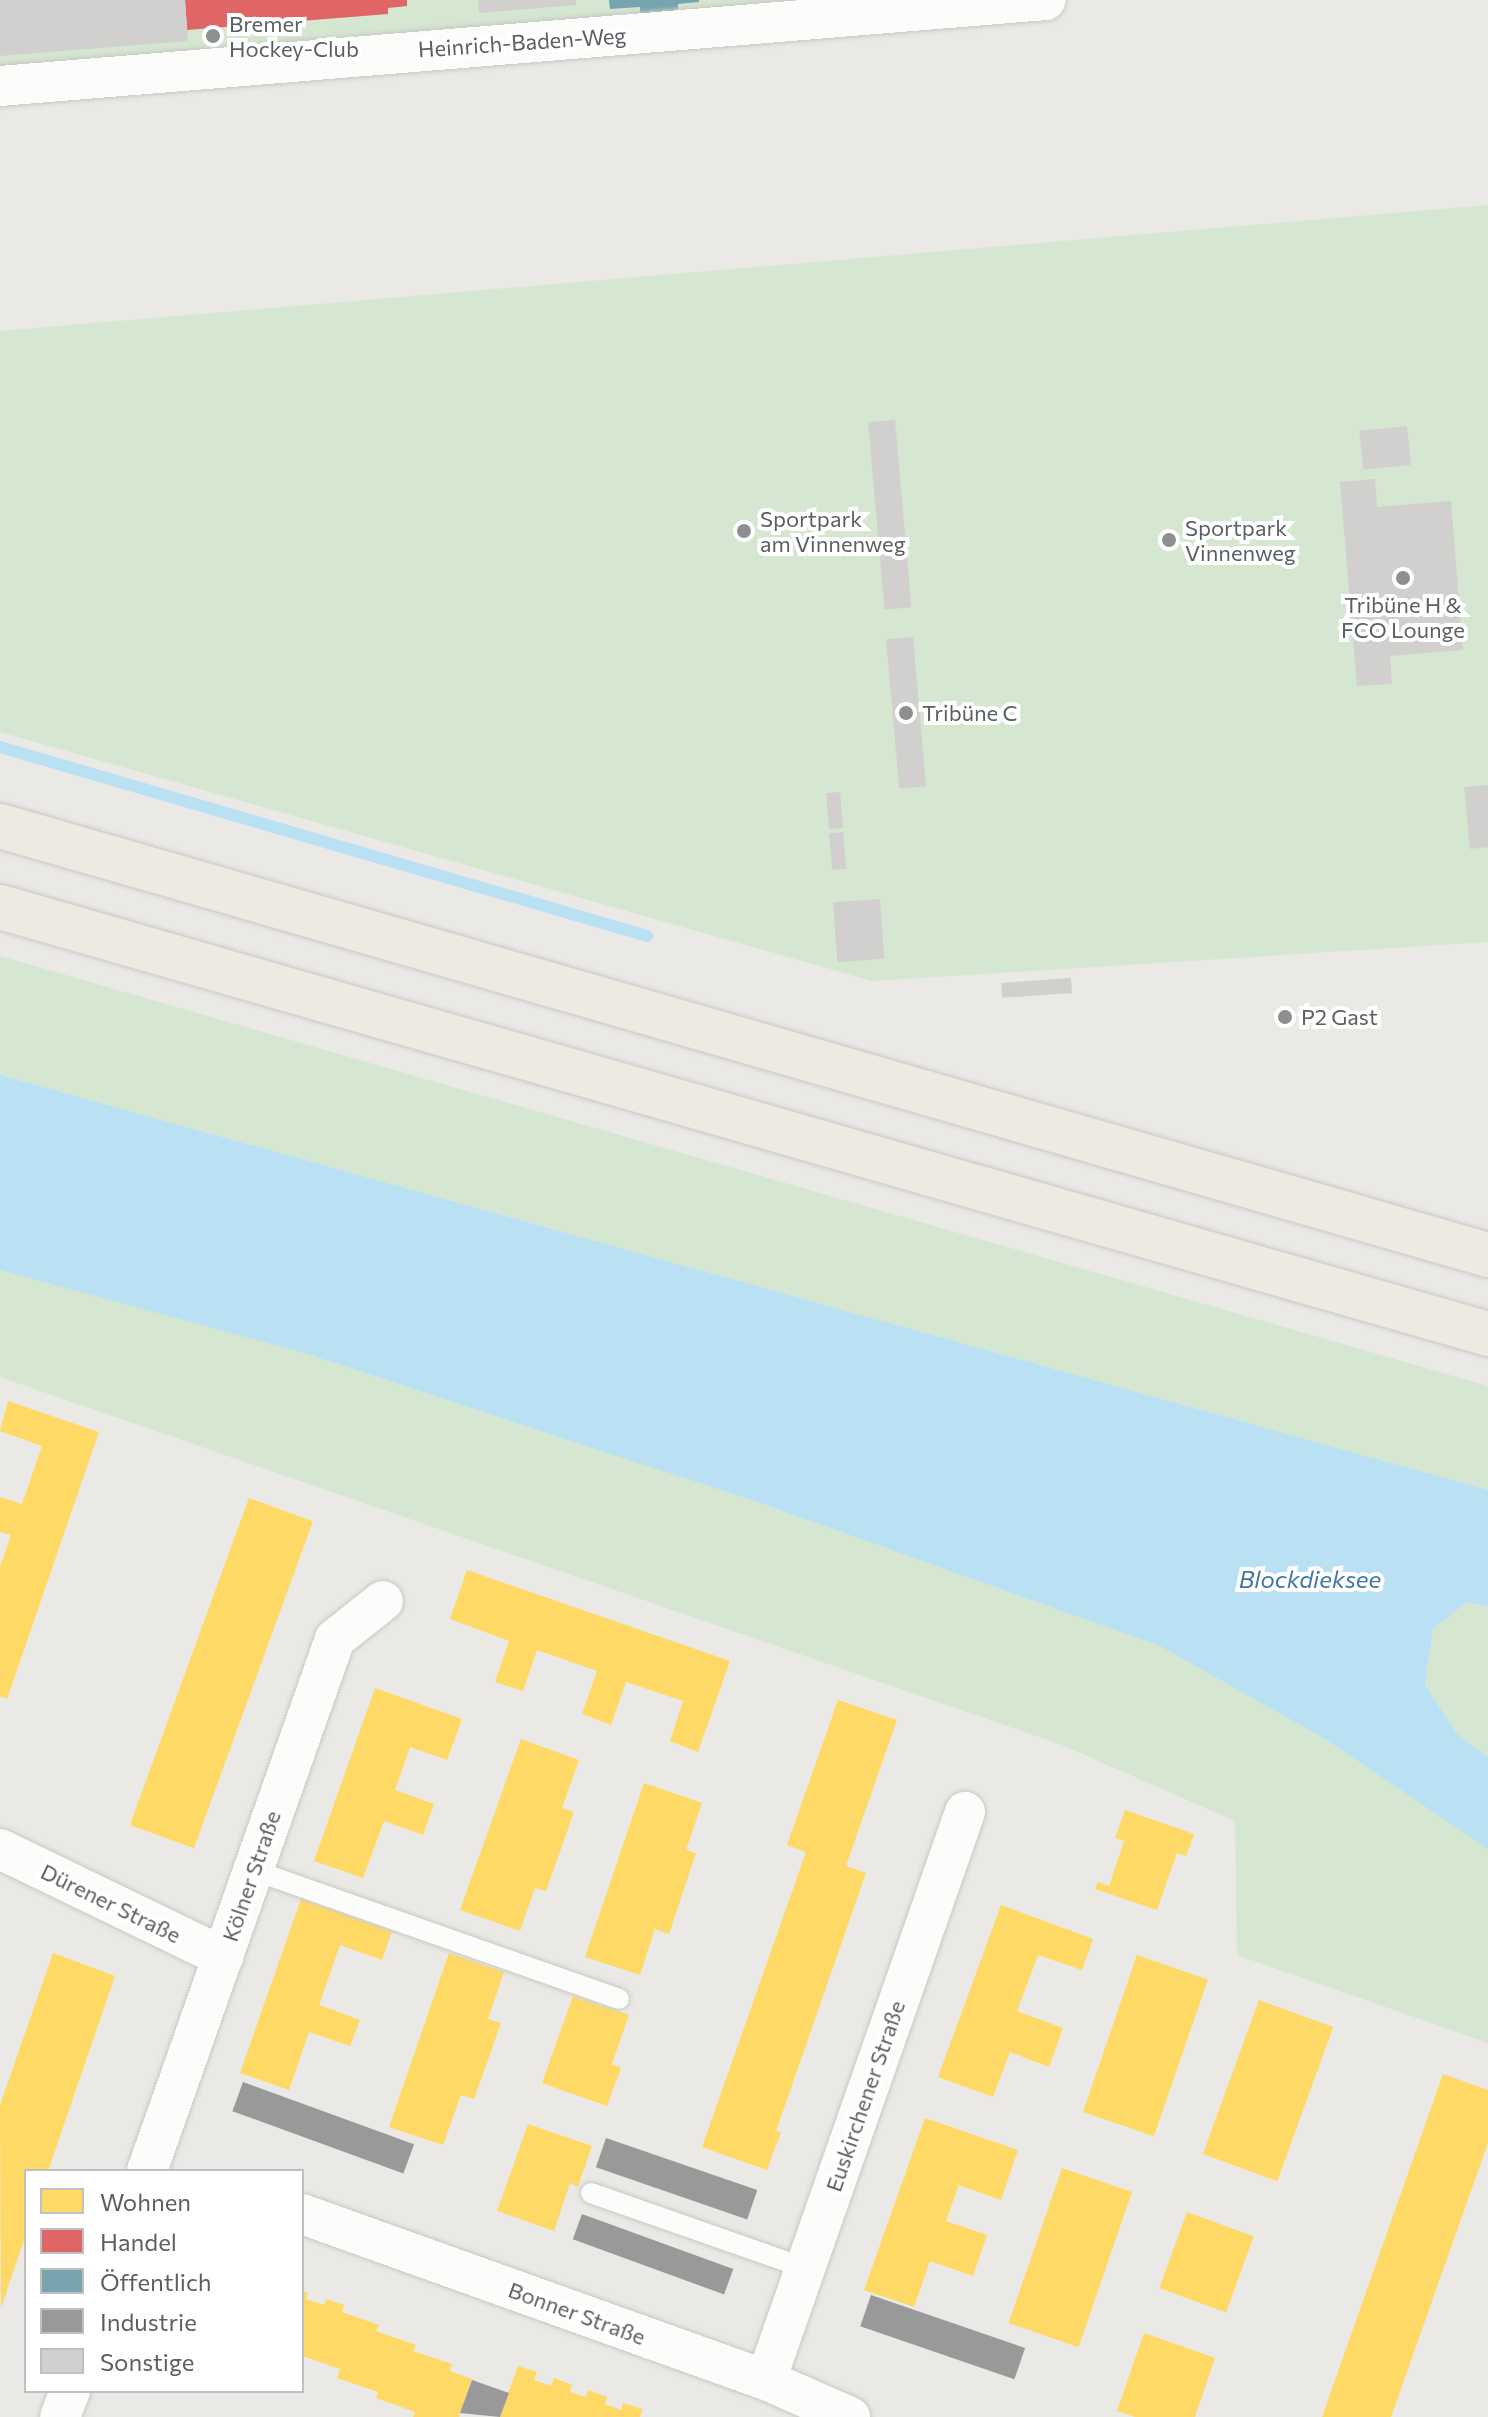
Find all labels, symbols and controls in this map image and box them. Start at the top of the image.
place label: Bremer Hockey-Club [229,10,359,62]
street label: Heinrich-Baden-Weg [417,22,627,62]
marker: Bremer Hockey-Club [204,27,222,45]
place label: Sportpark am Vinnenweg [760,505,906,556]
place label: Sportpark Vinnenweg [1185,514,1296,566]
marker: Sportpark am Vinnenweg [735,522,753,540]
marker: Sportpark Vinnenweg [1160,531,1178,549]
marker: Tribüne H & FCO Lounge [1394,569,1412,587]
place label: Tribüne H & FCO Lounge [1341,591,1465,642]
place label: Tribüne C [922,700,1018,726]
marker: Tribüne C [897,704,915,722]
place label: P2 Gast [1301,1004,1378,1030]
marker: P2 Gast [1276,1008,1294,1026]
water label: Blockdieksee [1239,1565,1381,1593]
street label: Kölner Straße [216,1807,286,1945]
street label: Dürener Straße [37,1858,185,1948]
street label: Euskirchener Straße [820,1997,910,2195]
legend [24,2169,304,2393]
text: Wohnen [100,2187,191,2216]
text: Handel [100,2227,177,2256]
text: Öffentlich [100,2267,212,2296]
street label: Bonner Straße [505,2276,649,2350]
text: Industrie [100,2307,197,2336]
text: Sonstige [100,2347,194,2376]

